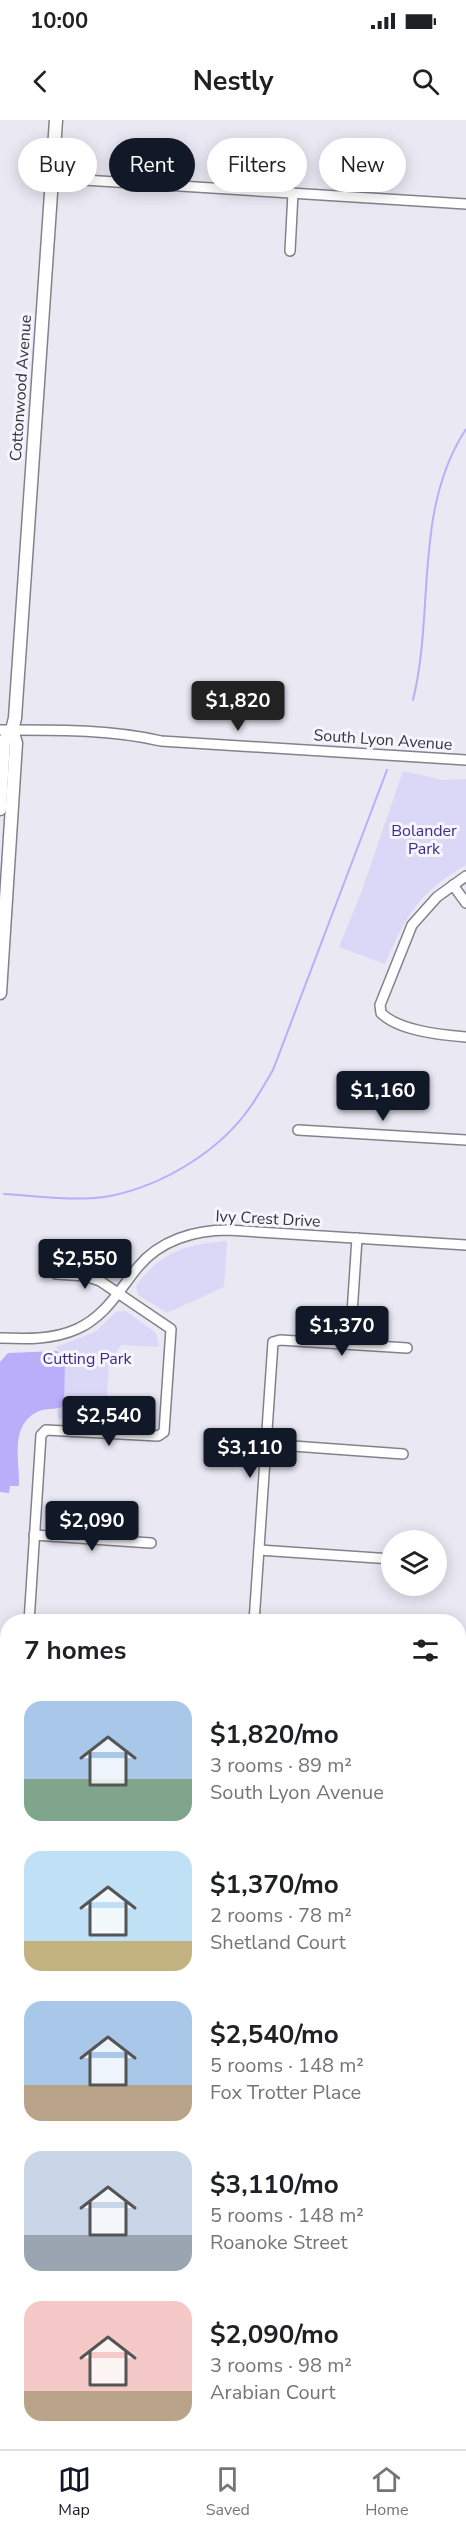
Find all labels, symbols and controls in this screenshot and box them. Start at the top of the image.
text: 10:00 [30,6,88,36]
text: Nestly [193,63,273,100]
icon: back [24,65,57,98]
icon: search [409,65,442,98]
chip: Buy [18,138,97,192]
chip: Rent [109,138,195,192]
chip: Filters [207,138,307,192]
chip: New [319,138,406,192]
street label: Cottonwood Avenue [5,314,37,462]
pin: $1,820 [189,681,287,732]
text: $1,820 [206,687,270,714]
street label: South Lyon Avenue [313,724,453,756]
park label: Bolander Park [391,820,457,860]
pin: $1,160 [334,1071,432,1122]
text: $1,160 [351,1077,415,1104]
street label: Ivy Crest Drive [215,1205,321,1233]
pin: $2,550 [36,1239,134,1290]
text: $2,550 [53,1245,117,1272]
pin: $1,370 [293,1306,391,1357]
text: $1,370 [310,1312,374,1339]
park label: Cutting Park [43,1348,132,1370]
pin: $2,540 [60,1396,158,1447]
text: $2,540 [77,1402,141,1429]
pin: $3,110 [201,1428,299,1479]
text: $3,110 [218,1434,282,1461]
pin: $2,090 [43,1501,141,1552]
text: $2,090 [60,1507,124,1534]
map controls [381,1530,447,1596]
button: layers [381,1530,447,1596]
text: 7 homes [24,1633,126,1668]
icon: filters [409,1634,442,1667]
text: $1,820/mo [210,1717,339,1752]
icon: home [72,1725,144,1797]
text: 3 rooms · 89 m² [210,1752,352,1779]
text: South Lyon Avenue [210,1779,384,1806]
text: $1,370/mo [210,1867,339,1902]
icon: home [72,1875,144,1947]
text: 2 rooms · 78 m² [210,1902,352,1929]
text: Shetland Court [210,1929,346,1956]
text: $2,540/mo [210,2017,339,2052]
icon: home [72,2025,144,2097]
text: 5 rooms · 148 m² [210,2052,364,2079]
text: Fox Trotter Place [210,2079,361,2106]
text: $3,110/mo [210,2167,339,2202]
icon: home [72,2175,144,2247]
text: 5 rooms · 148 m² [210,2202,364,2229]
text: Roanoke Street [210,2229,347,2256]
text: $2,090/mo [210,2317,339,2352]
icon: home [72,2325,144,2397]
text: 3 rooms · 98 m² [210,2352,352,2379]
text: Arabian Court [210,2379,335,2406]
tab: Map [58,2463,91,2521]
tab: Saved [206,2463,250,2521]
tab: Home [365,2463,408,2521]

